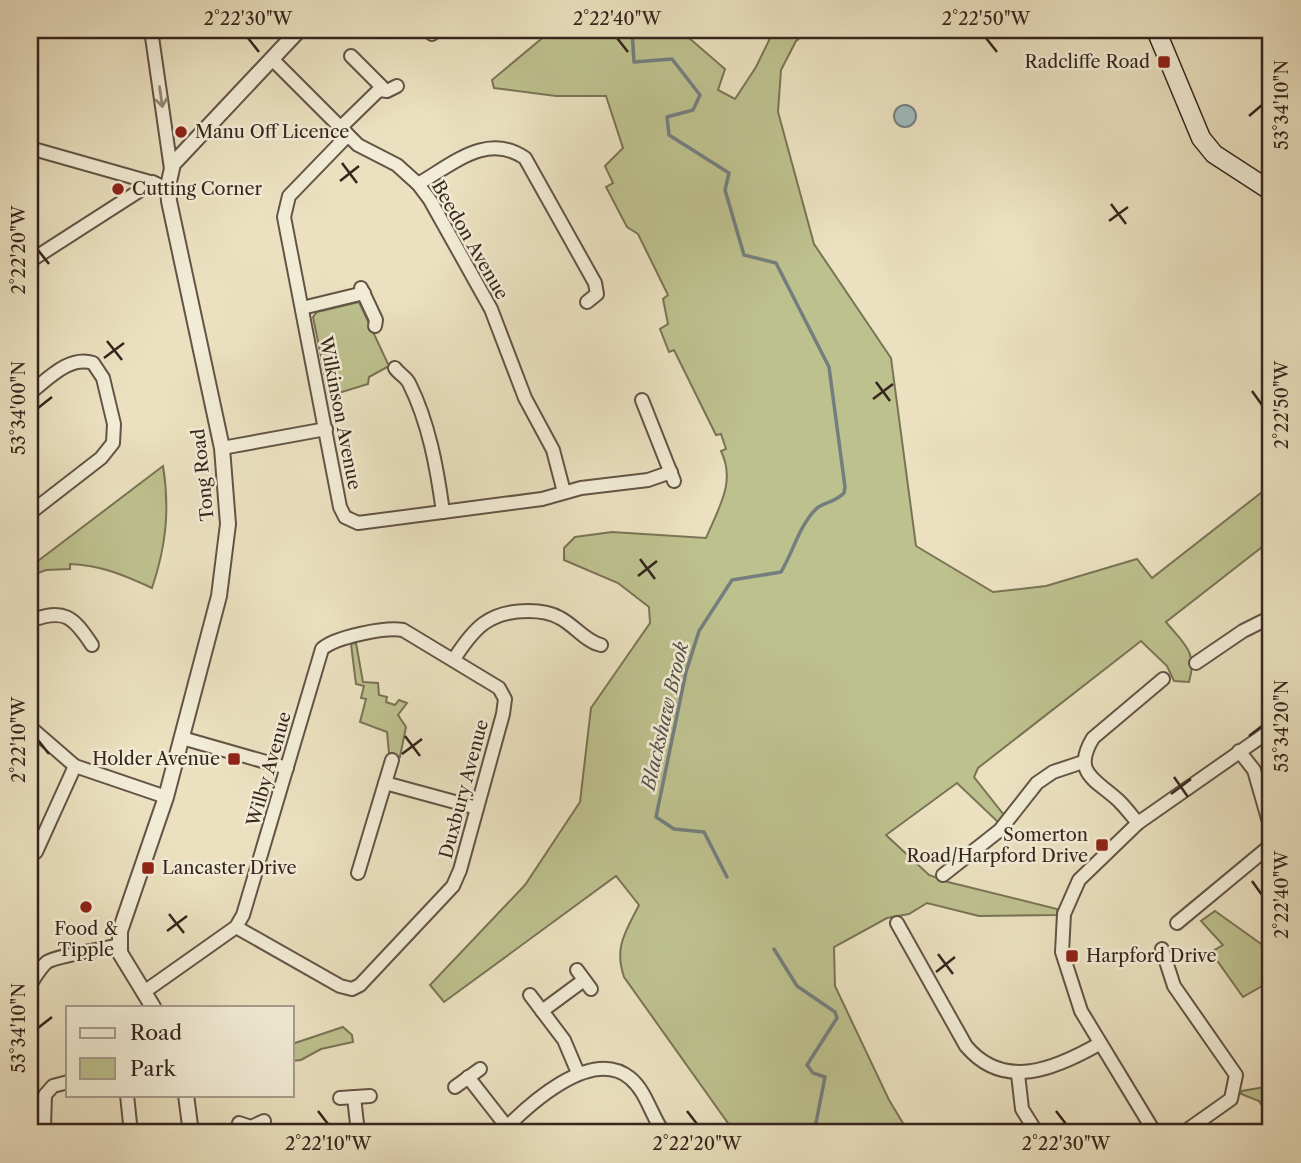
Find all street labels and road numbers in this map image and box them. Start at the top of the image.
street label: Beedon Avenue [427,176,513,304]
street label: Wilkinson Avenue [314,333,366,492]
street label: Tong Road [187,428,219,522]
street label: Wilby Avenue [242,709,296,830]
street label: Duxbury Avenue [435,717,493,861]

